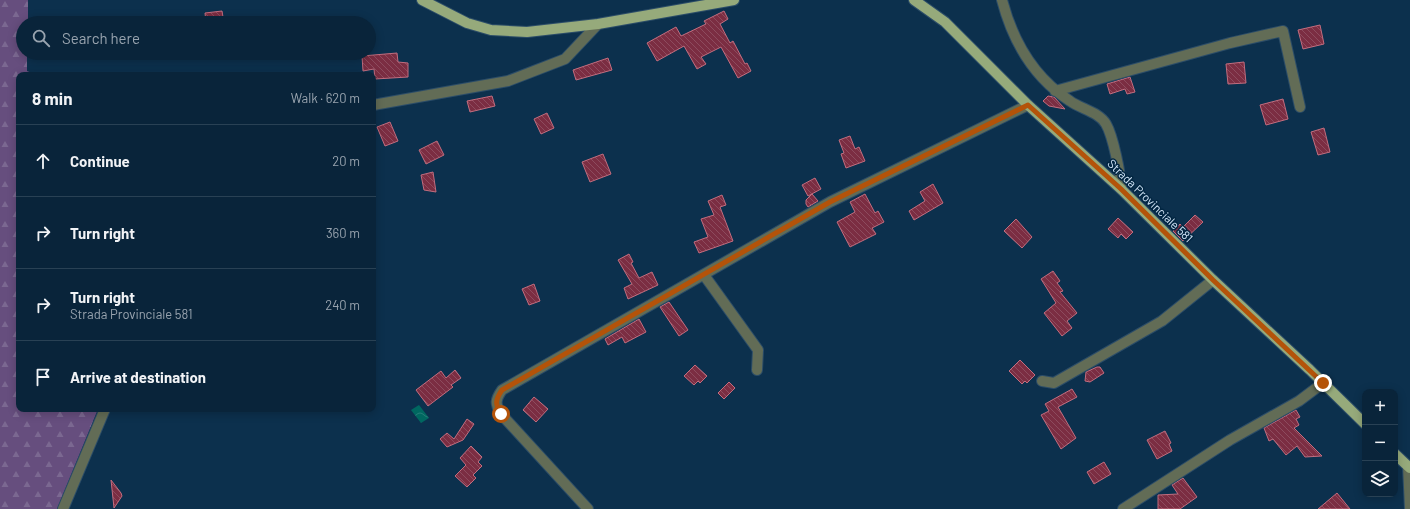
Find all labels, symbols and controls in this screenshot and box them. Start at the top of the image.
search box [16,16,376,60]
icon: search [30,27,52,49]
text: Search here [62,29,140,47]
text: 8 min [32,88,72,108]
text: Walk · 620 m [291,90,360,106]
icon: ahead [32,150,54,172]
text: Continue [70,152,130,170]
text: 20 m [332,153,360,169]
street label: Strada Provinciale 581 [1105,156,1196,245]
icon: right [32,222,54,244]
text: Turn right [70,224,135,242]
text: 360 m [326,225,360,241]
text: Turn right [70,288,135,306]
icon: right [32,294,54,316]
text: 240 m [325,297,360,313]
text: Strada Provinciale 581 [70,306,193,322]
icon: arrive [32,366,54,388]
text: Arrive at destination [70,368,206,386]
route end [1314,374,1332,392]
map controls [1362,389,1398,497]
button: + [1362,389,1398,425]
route start [492,405,510,423]
button: − [1362,425,1398,461]
button: layers [1362,461,1398,497]

